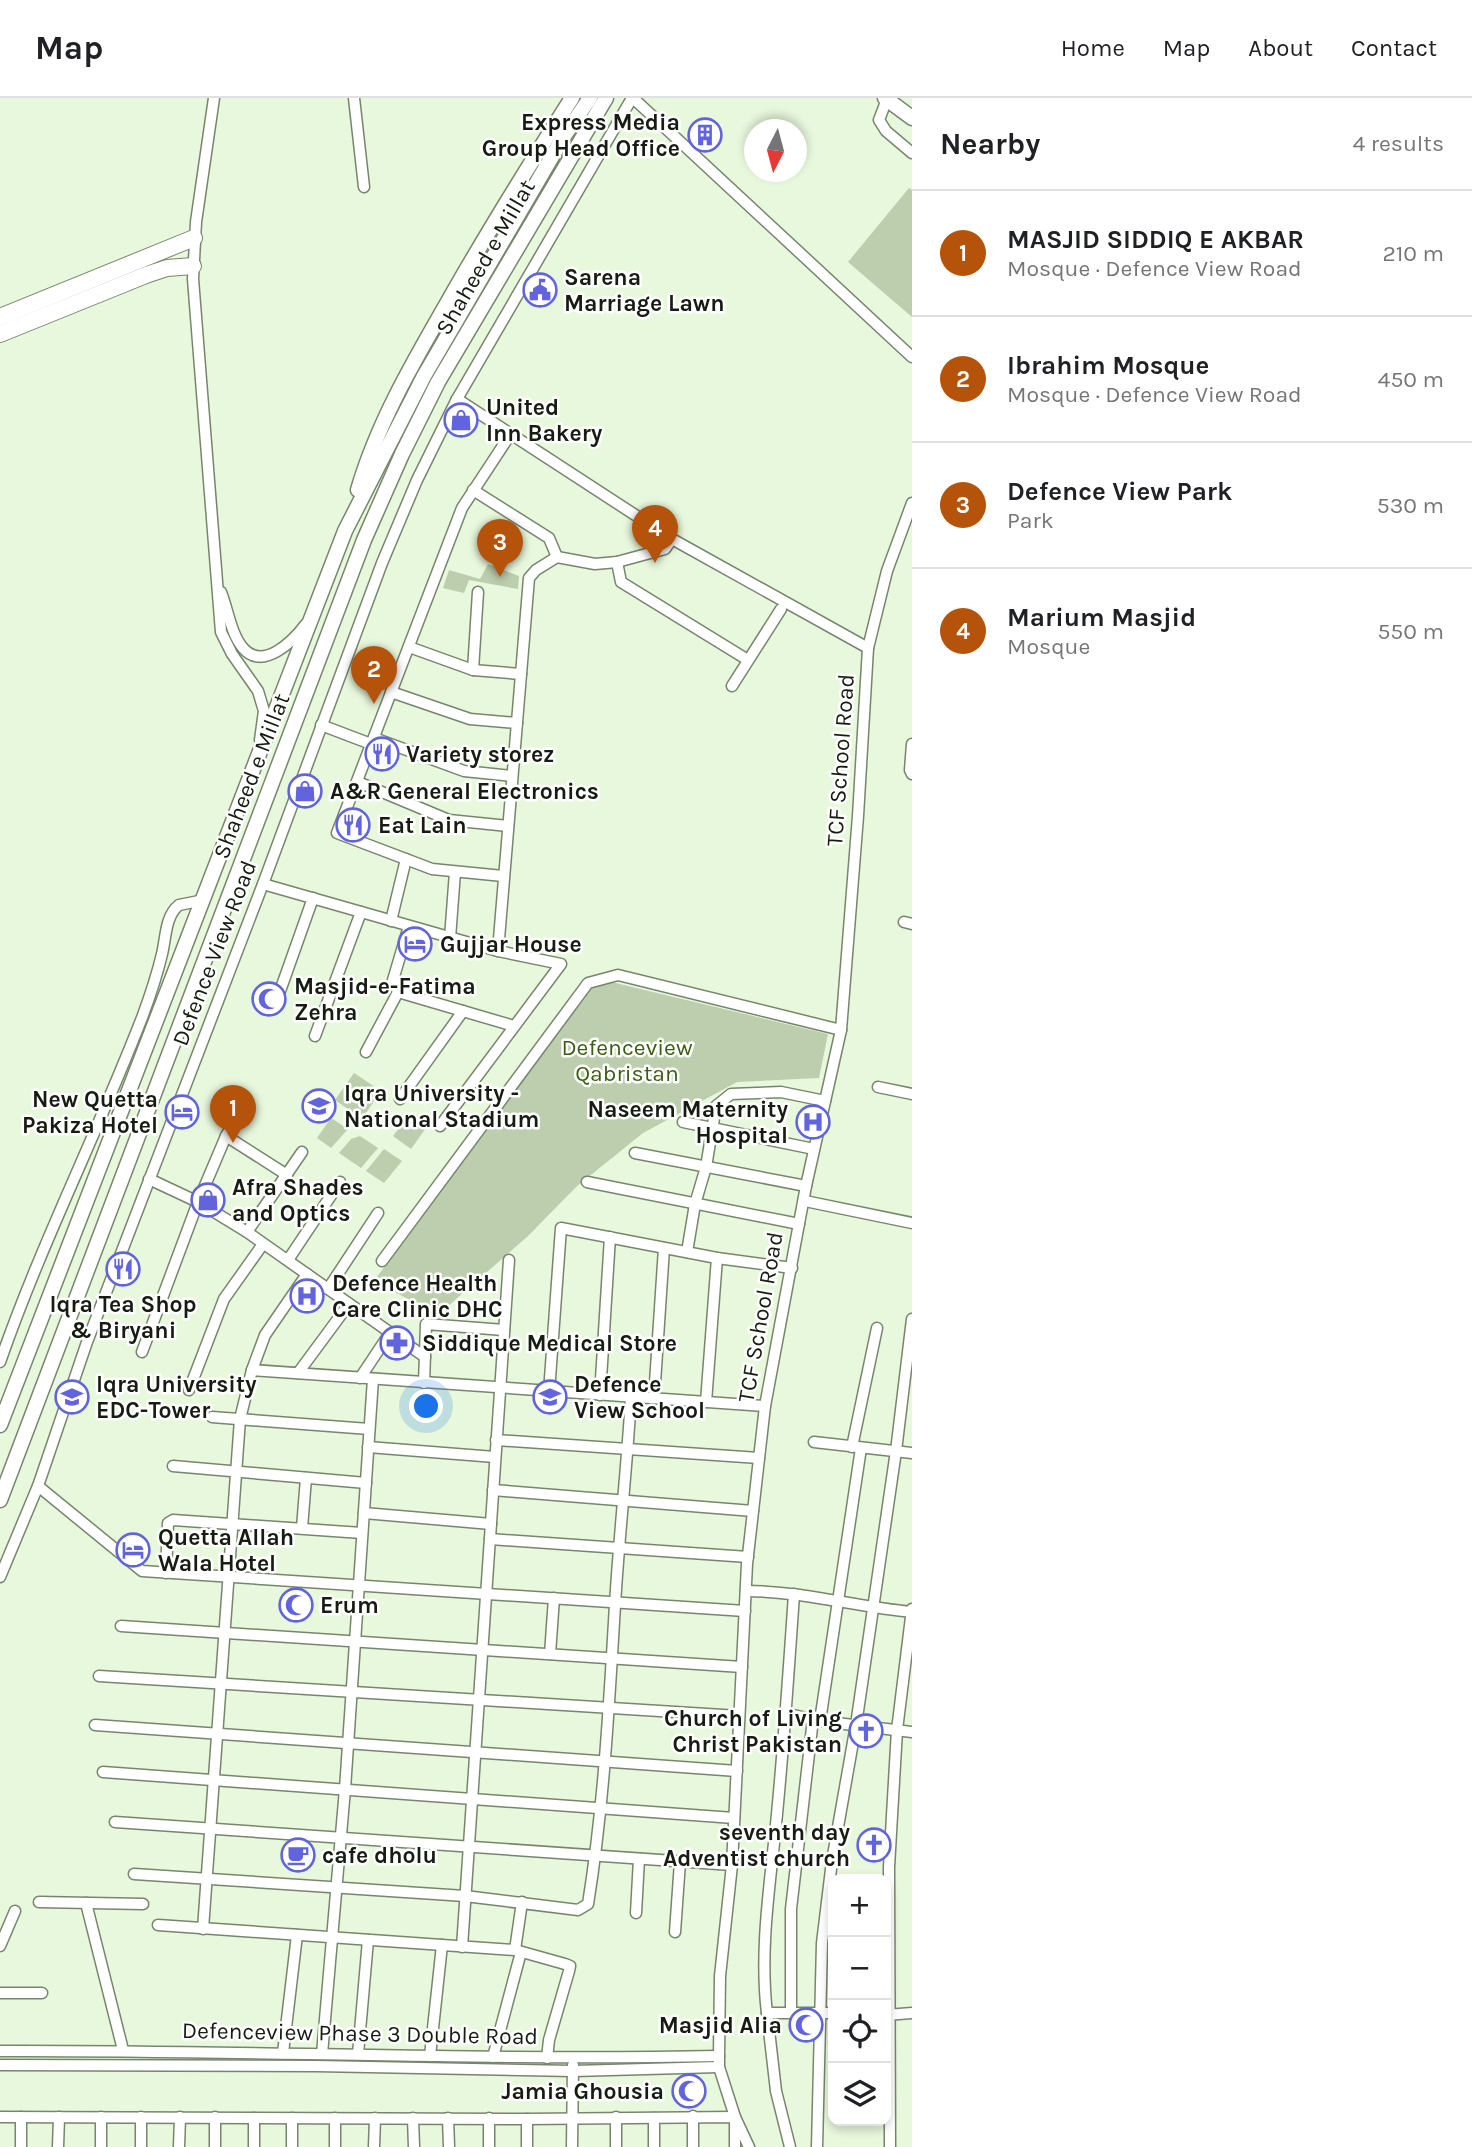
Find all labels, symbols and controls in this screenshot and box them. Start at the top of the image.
text: Map [35,29,103,67]
text: Home [1061,34,1125,62]
text: Map [1163,34,1210,62]
text: About [1248,34,1313,62]
text: Contact [1351,34,1437,62]
place label: Express Media Group Head Office [482,109,680,162]
building icon: Express Media Group Head Office [686,116,724,154]
north arrow [744,119,807,182]
text: Nearby [940,126,1040,162]
text: 4 results [1352,130,1444,157]
street label: Shaheed e Millat [430,174,541,340]
text: MASJID SIDDIQ E AKBAR [1007,224,1304,255]
text: 1 [959,240,967,267]
text: 210 m [1382,240,1444,267]
text: Mosque · Defence View Road [1007,255,1302,282]
place label: Sarena Marriage Lawn [564,264,725,317]
public building icon: Sarena Marriage Lawn [521,271,559,309]
text: Ibrahim Mosque [1007,350,1209,381]
text: 2 [956,366,970,393]
text: 450 m [1378,366,1444,393]
text: Mosque · Defence View Road [1007,381,1302,408]
place label: United Inn Bakery [486,394,603,447]
shop icon: United Inn Bakery [442,401,480,439]
text: Defence View Park [1007,476,1232,507]
text: 3 [956,492,970,519]
text: 530 m [1377,492,1444,519]
pin: 4 [632,505,678,563]
text: Park [1007,507,1054,534]
pin: 3 [477,519,523,577]
text: Marium Masjid [1007,602,1196,633]
text: 4 [956,618,970,645]
text: 550 m [1377,618,1444,645]
text: Mosque [1007,633,1090,660]
pin: 2 [351,646,397,704]
street label: TCF School Road [821,673,860,847]
street label: Shaheed e Millat [208,689,296,863]
restaurant icon: Variety storez [363,735,401,773]
place label: Variety storez [406,741,554,768]
shop icon: A&R General Electronics [286,772,324,810]
place label: A&R General Electronics [330,778,599,805]
restaurant icon: Eat Lain [334,806,372,844]
place label: Eat Lain [378,812,467,839]
street label: Defence View Road [167,857,262,1050]
hotel icon: Gujjar House [396,925,434,963]
place label: Gujjar House [440,931,582,958]
place label: Masjid-e-Fatima Zehra [294,973,476,1026]
mosque icon: Masjid-e-Fatima Zehra [250,980,288,1018]
park label: Defenceview Qabristan [561,1034,693,1087]
place label: Iqra University - National Stadium [344,1080,539,1133]
pin: 1 [210,1085,256,1143]
place label: New Quetta Pakiza Hotel [22,1086,158,1139]
school or university icon: Iqra University - National Stadium [300,1087,338,1125]
hotel icon: New Quetta Pakiza Hotel [163,1093,201,1131]
place label: Naseem Maternity Hospital [588,1096,788,1149]
hospital icon: Naseem Maternity Hospital [794,1103,832,1141]
place label: Afra Shades and Optics [232,1174,364,1227]
shop icon: Afra Shades and Optics [189,1181,227,1219]
street label: TCF School Road [732,1230,789,1405]
restaurant icon: Iqra Tea Shop & Biryani [104,1250,142,1288]
place label: Defence Health Care Clinic DHC [332,1270,503,1323]
hospital icon: Defence Health Care Clinic DHC [288,1277,326,1315]
place label: Iqra Tea Shop & Biryani [49,1291,197,1344]
pharmacy icon: Siddique Medical Store [378,1324,416,1362]
place label: Siddique Medical Store [422,1330,677,1357]
place label: Iqra University EDC-Tower [96,1371,257,1424]
place label: Defence View School [574,1371,705,1424]
school or university icon: Iqra University EDC-Tower [53,1378,91,1416]
school or university icon: Defence View School [531,1378,569,1416]
your location [409,1389,443,1423]
place label: Quetta Allah Wala Hotel [158,1524,294,1577]
hotel icon: Quetta Allah Wala Hotel [114,1531,152,1569]
mosque icon: Erum [277,1586,315,1624]
place label: Erum [320,1592,379,1619]
place label: Church of Living Christ Pakistan [664,1705,842,1758]
church icon: Church of Living Christ Pakistan [847,1712,885,1750]
place label: seventh day Adventist church [663,1819,850,1872]
church icon: seventh day Adventist church [855,1826,893,1864]
cafe icon: cafe dholu [279,1836,317,1874]
place label: cafe dholu [322,1842,437,1869]
map controls [828,1874,891,2126]
button: + [828,1874,891,1937]
button: − [828,1937,891,2000]
button: locate [828,2000,891,2063]
mosque icon: Masjid Alia [787,2006,825,2044]
place label: Masjid Alia [659,2012,782,2039]
street label: Defenceview Phase 3 Double Road [182,2017,538,2050]
button: layers [828,2063,891,2126]
mosque icon: Jamia Ghousia [670,2072,708,2110]
place label: Jamia Ghousia [501,2078,664,2105]

